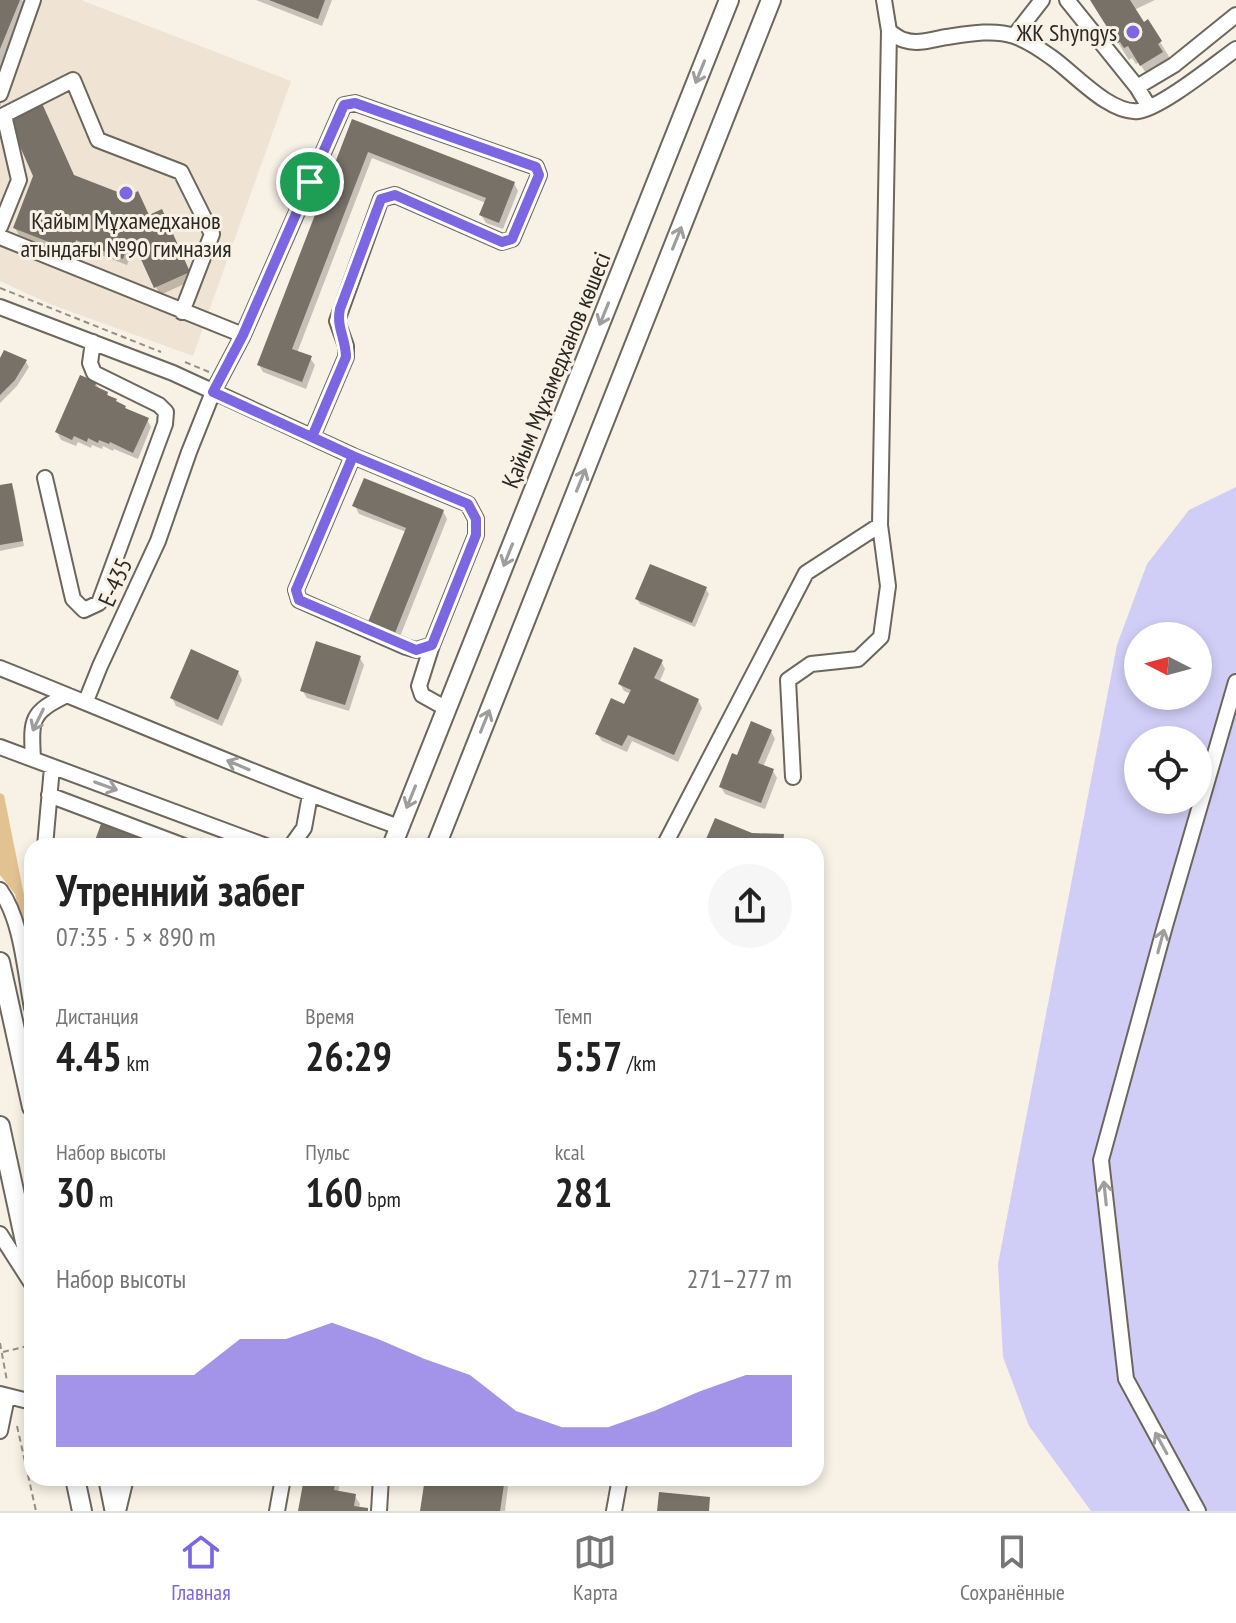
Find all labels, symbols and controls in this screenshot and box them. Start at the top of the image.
place label: ЖК Shyngys [1015,17,1117,48]
marker: ЖК Shyngys [1124,23,1142,41]
one-way arrow [692,59,707,84]
pin [276,148,344,216]
icon: arrive [288,160,332,204]
marker: Қайым Мұхамедханов атындағы №90 гимназия [117,184,135,202]
place label: Қайым Мұхамедханов атындағы №90 гимназия [20,205,232,264]
one-way arrow [671,226,685,251]
street label: Қайым Мұхамедханов көшесі [494,247,618,493]
one-way arrow [596,301,610,326]
one-way arrow [575,468,589,493]
one-way arrow [500,542,514,567]
street label: Е-435 [91,553,139,611]
north arrow [1124,622,1212,710]
map controls [1124,622,1212,814]
one-way arrow [30,708,45,731]
one-way arrow [479,709,494,734]
button: locate [1124,726,1212,814]
one-way arrow [226,756,251,771]
one-way arrow [93,780,117,794]
one-way arrow [403,784,418,809]
text: Утренний забег [56,861,304,918]
button: share [708,864,792,948]
text: 07:35 · 5 × 890 m [56,920,216,953]
one-way arrow [1154,928,1169,954]
text: Дистанция [56,1002,138,1030]
text: Время [305,1002,354,1030]
text: Темп [555,1002,592,1030]
text: 4.45 [56,1030,122,1082]
text: 26:29 [305,1030,392,1082]
text: 5:57 [555,1030,622,1082]
text: km [122,1049,149,1077]
text: /km [622,1049,656,1077]
text: Набор высоты [56,1138,166,1166]
text: Пульс [305,1138,350,1166]
text: kcal [555,1138,585,1166]
text: 30 [56,1166,94,1218]
text: 160 [305,1166,363,1218]
text: 281 [555,1166,612,1218]
one-way arrow [1098,1180,1113,1206]
text: m [94,1185,113,1213]
text: bpm [363,1185,401,1213]
text: Набор высоты [56,1262,186,1295]
text: 271–277 m [687,1262,792,1295]
one-way arrow [1153,1431,1168,1455]
tab: Главная [171,1530,231,1606]
tab: Карта [573,1530,618,1606]
tab: Сохранённые [960,1530,1065,1606]

